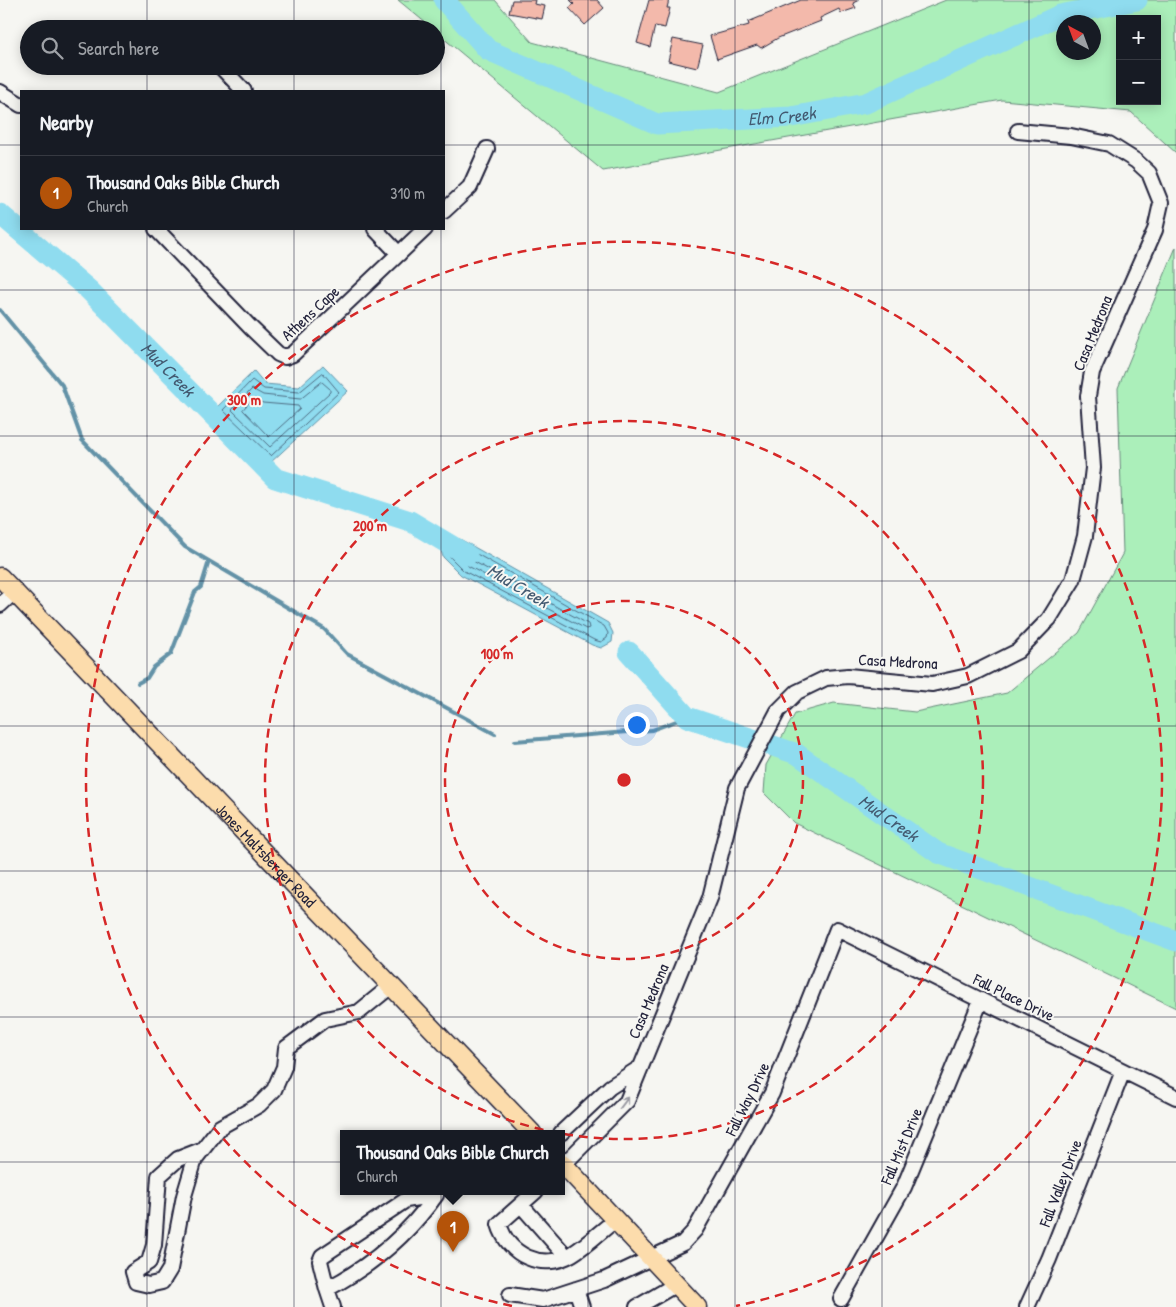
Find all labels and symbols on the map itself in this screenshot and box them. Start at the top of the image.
north arrow [1056,15,1101,60]
water label: Elm Creek [747,99,819,131]
street label: Athens Cape [276,280,344,346]
street label: Casa Medrona [1067,292,1117,374]
water label: Mud Creek [135,336,202,403]
text: 300 m [227,389,261,410]
text: 200 m [353,515,387,536]
water label: Mud Creek [483,557,555,614]
text: 100 m [481,643,513,664]
street label: Casa Medrona [858,648,938,674]
your location [624,712,650,738]
centre of rings [615,771,633,789]
water label: Mud Creek [854,788,925,848]
street label: Jones Maltsberger Road [211,798,321,912]
street label: Casa Medrona [622,960,674,1042]
street label: Fall Place Drive [969,968,1059,1026]
street label: Fall Way Drive [719,1058,775,1140]
one-way arrow [618,1096,629,1109]
street label: Fall Mist Drive [875,1104,927,1189]
street label: Fall Valley Drive [1033,1136,1087,1231]
pin: 1 [437,1211,469,1252]

